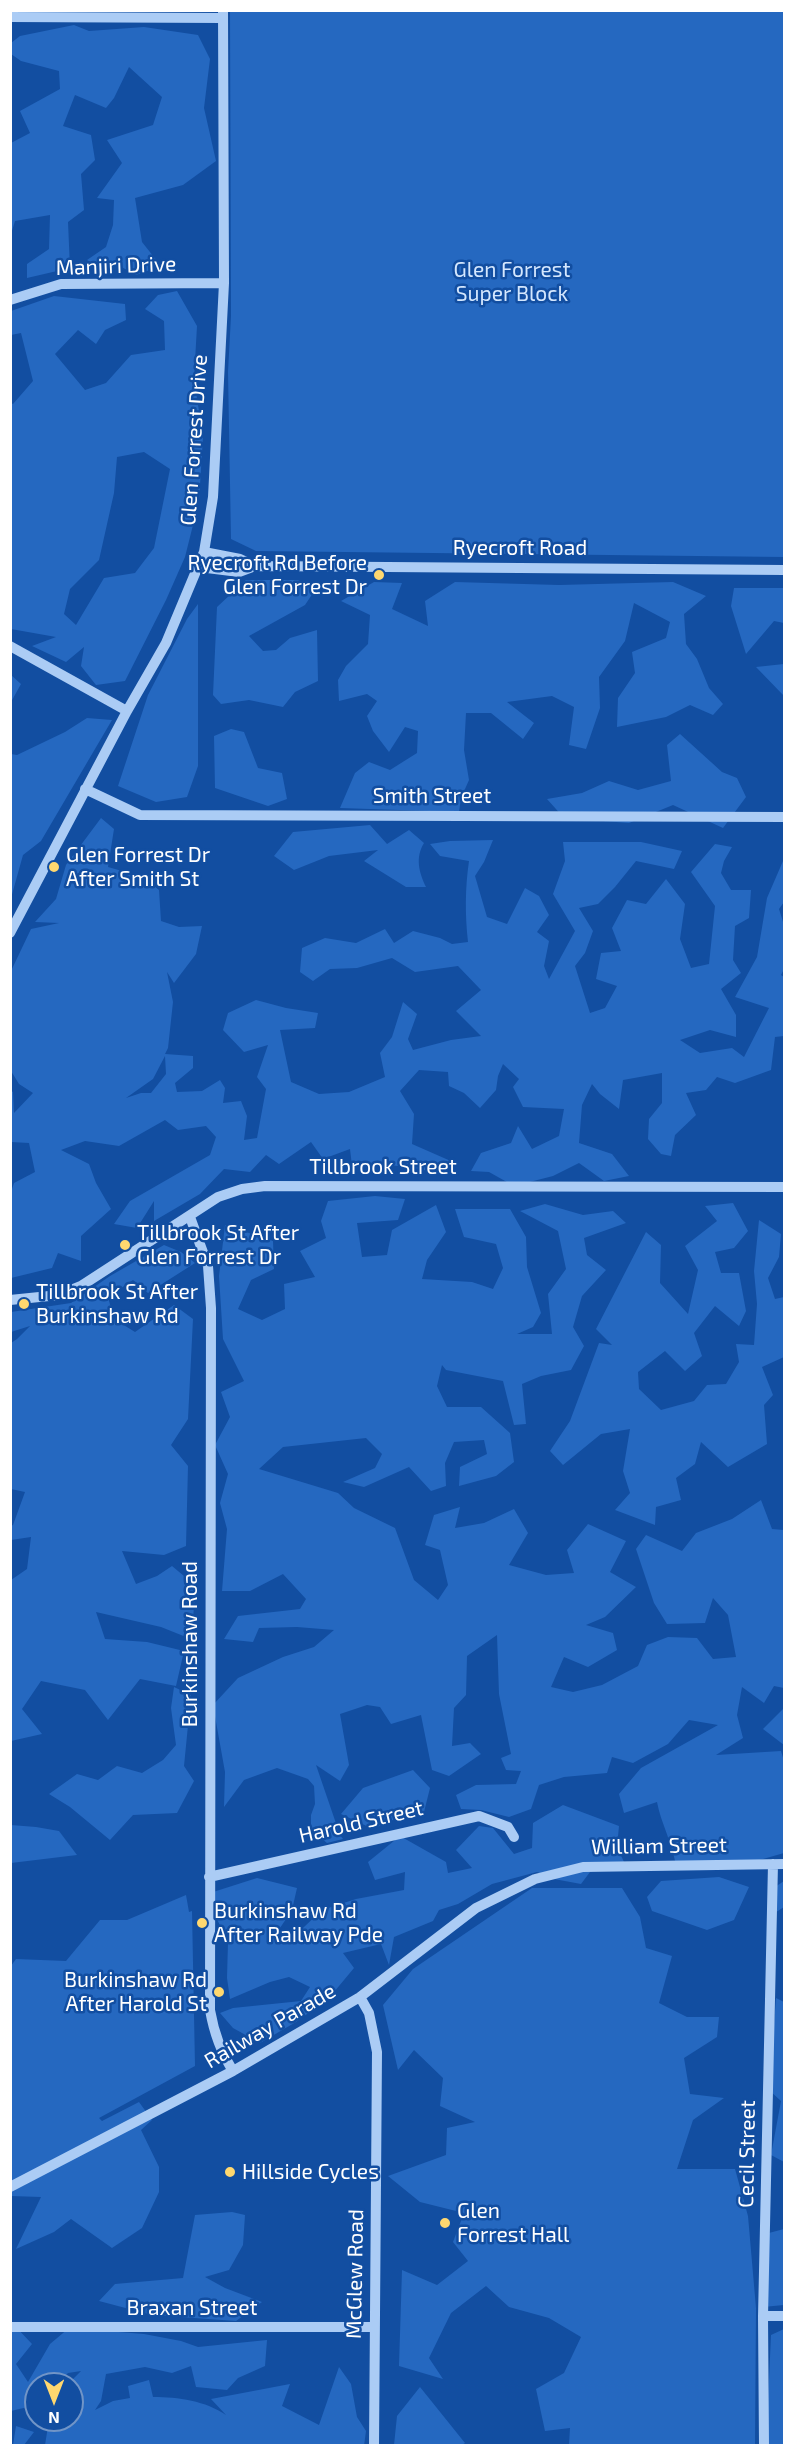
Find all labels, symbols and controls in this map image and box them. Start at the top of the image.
street label: Manjiri Drive [55,251,177,281]
park label: Glen Forrest Super Block [453,257,571,307]
street label: Glen Forrest Drive [175,354,213,526]
street label: Ryecroft Road [453,535,587,561]
place label: Ryecroft Rd Before Glen Forrest Dr [188,550,367,600]
marker: Ryecroft Rd Before Glen Forrest Dr [372,568,386,582]
street label: Smith Street [373,783,491,809]
place label: Glen Forrest Dr After Smith St [66,842,210,892]
marker: Glen Forrest Dr After Smith St [47,860,61,874]
street label: Tillbrook Street [309,1154,457,1180]
place label: Tillbrook St After Glen Forrest Dr [137,1220,299,1270]
marker: Tillbrook St After Glen Forrest Dr [118,1238,132,1252]
place label: Tillbrook St After Burkinshaw Rd [36,1279,198,1329]
marker: Tillbrook St After Burkinshaw Rd [17,1297,31,1311]
street label: Burkinshaw Road [177,1561,203,1727]
street label: Harold Street [296,1795,426,1849]
street label: William Street [591,1832,727,1860]
place label: Burkinshaw Rd After Railway Pde [214,1898,383,1948]
marker: Burkinshaw Rd After Railway Pde [195,1916,209,1930]
place label: Burkinshaw Rd After Harold St [64,1967,207,2017]
street label: Railway Parade [200,1978,340,2074]
marker: Burkinshaw Rd After Harold St [212,1985,226,1999]
street label: Cecil Street [733,2100,761,2208]
place label: Hillside Cycles [242,2159,379,2185]
marker: Hillside Cycles [223,2165,237,2179]
place label: Glen Forrest Hall [457,2198,569,2248]
street label: McGlew Road [341,2209,369,2339]
marker: Glen Forrest Hall [438,2216,452,2230]
street label: Braxan Street [127,2295,257,2321]
north arrow [24,2372,84,2432]
text: N [48,2409,60,2428]

